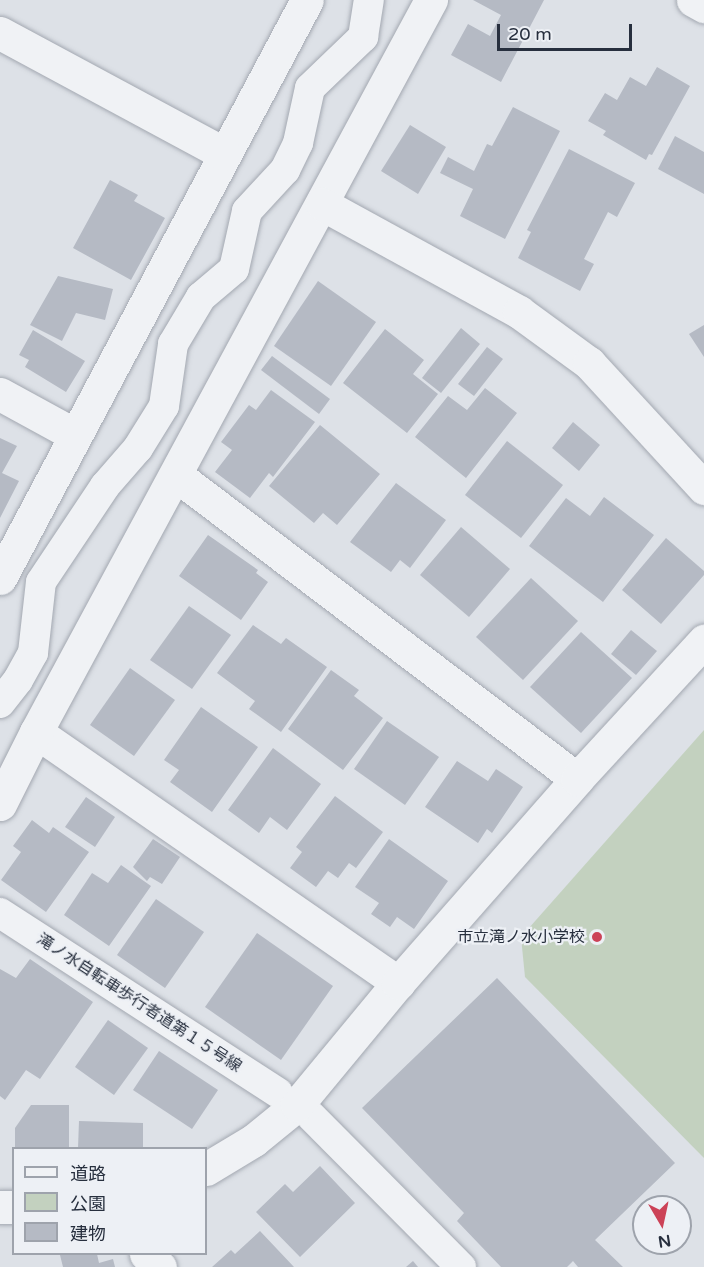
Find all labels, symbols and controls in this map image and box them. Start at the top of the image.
scale bar [500,12,635,50]
text: 20 m [508,23,552,45]
place label: 市立滝ノ水小学校 [457,927,585,947]
street label: 滝ノ水自転車歩行者道第１５号線 [33,930,245,1076]
marker: 市立滝ノ水小学校 [590,930,604,944]
legend [12,1147,207,1255]
text: 道路 [70,1163,106,1185]
text: 公園 [70,1193,106,1215]
north arrow [632,1195,692,1255]
text: 建物 [70,1223,106,1245]
text: N [657,1230,672,1252]

